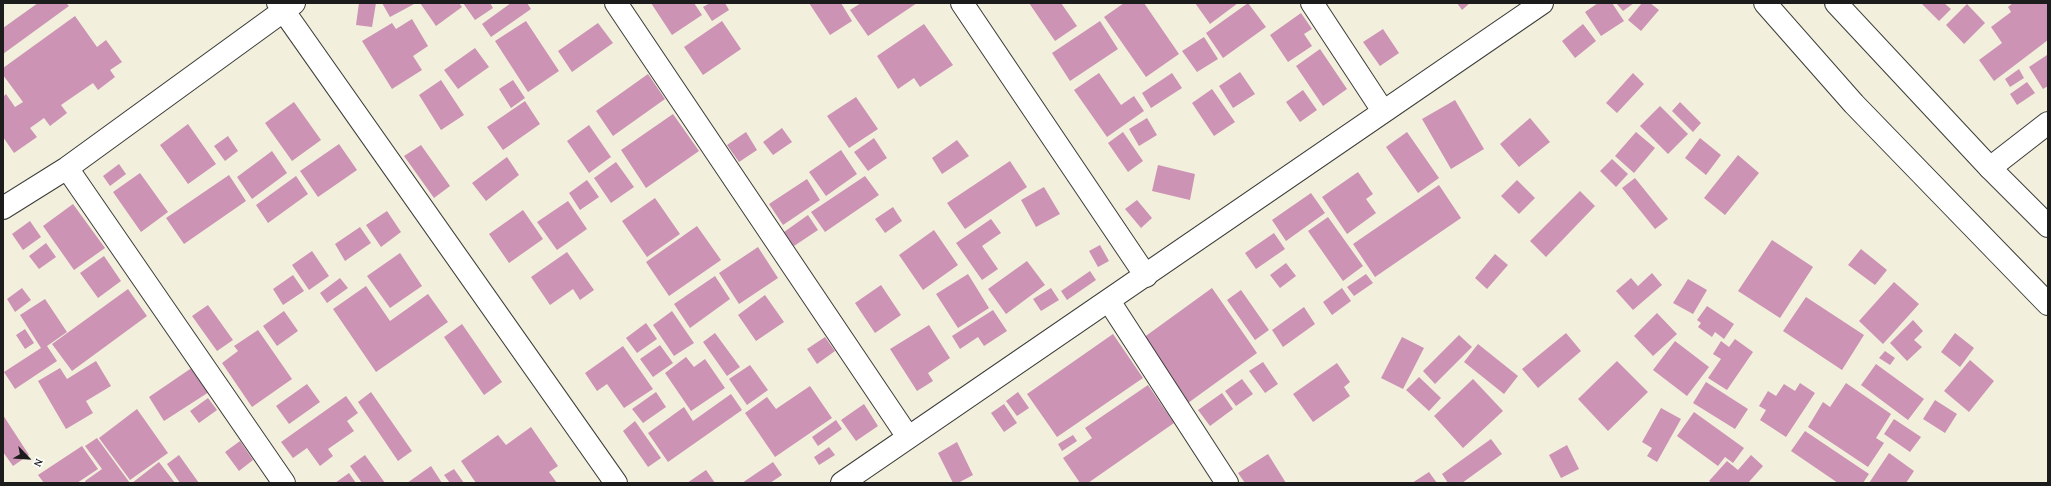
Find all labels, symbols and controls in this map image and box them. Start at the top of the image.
north arrow [8,438,48,478]
text: N [30,456,48,470]

